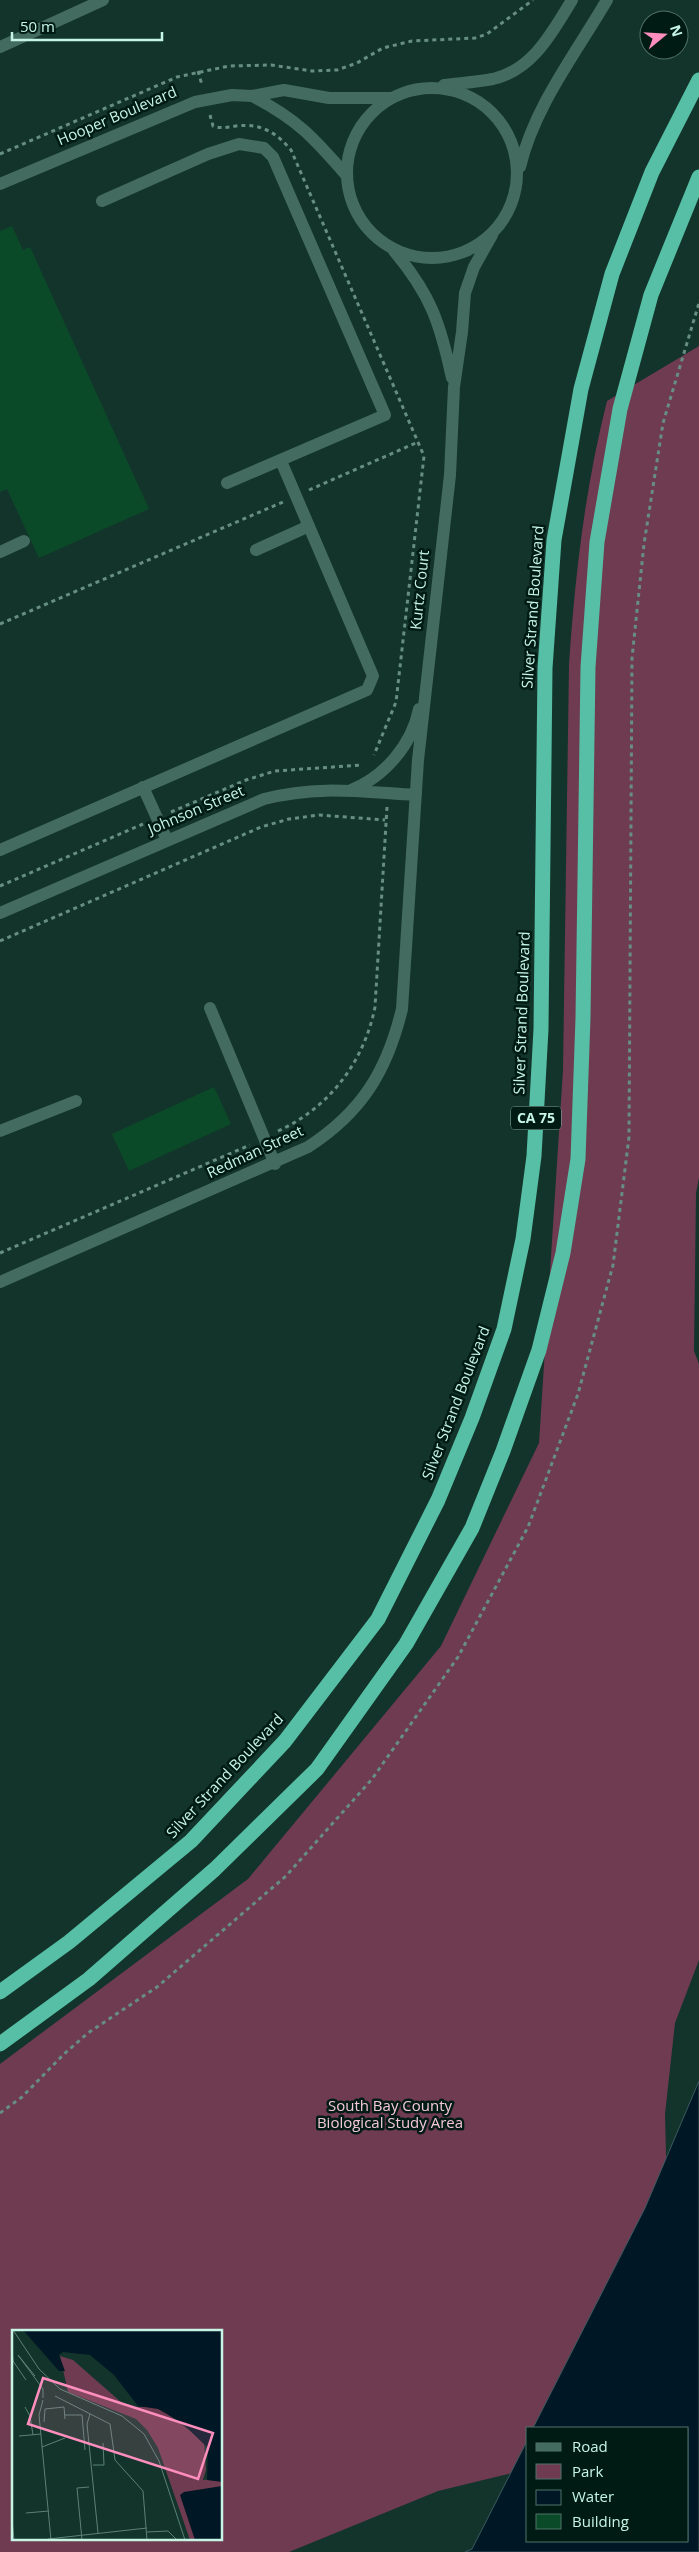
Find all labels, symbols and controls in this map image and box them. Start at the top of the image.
scale bar [12,10,162,42]
north arrow [639,10,689,60]
text: 50 m [20,16,55,36]
text: N [666,22,688,39]
street label: Hooper Boulevard [54,81,179,149]
street label: Silver Strand Boulevard [516,525,548,689]
street label: Kurtz Court [405,549,433,631]
street label: Johnson Street [143,780,247,839]
street label: Silver Strand Boulevard [508,931,534,1095]
road number: CA 75 [511,1106,561,1130]
street label: Redman Street [203,1120,306,1182]
street label: Silver Strand Boulevard [416,1323,494,1482]
street label: Silver Strand Boulevard [161,1709,287,1842]
park label: South Bay County Biological Study Area [317,2095,463,2132]
inset map [12,2330,222,2540]
legend [526,2427,689,2542]
text: Road [572,2436,608,2456]
text: Park [572,2461,603,2481]
text: Water [572,2486,614,2506]
text: Building [572,2511,629,2531]

